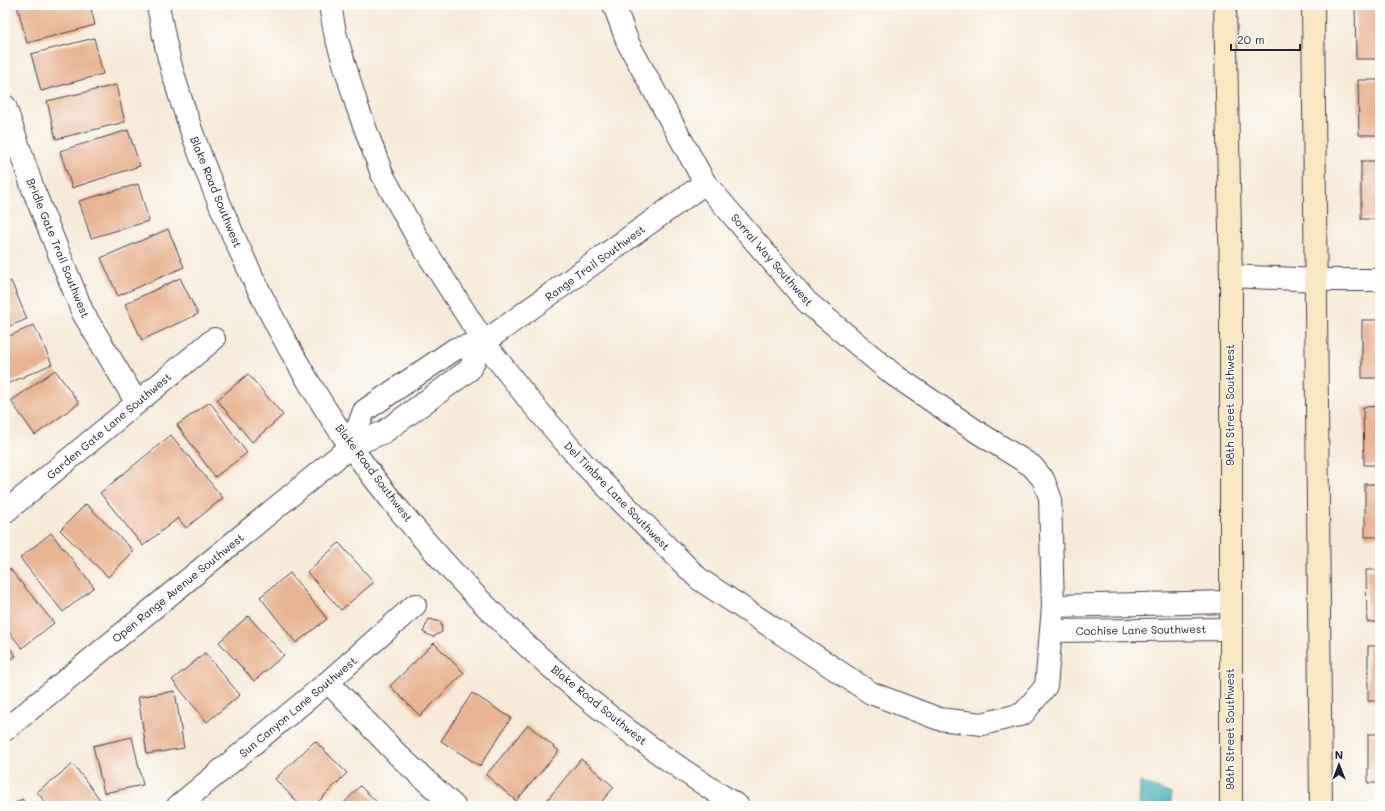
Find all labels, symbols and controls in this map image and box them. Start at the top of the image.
scale bar [1231,26,1300,52]
text: 20 m [1237,31,1265,47]
street label: Blake Road Southwest [187,134,246,250]
street label: Bridle Gate Trail Southwest [24,176,93,320]
street label: Sorral Way Southwest [728,210,817,309]
street label: Range Trail Southwest [542,221,648,304]
street label: 98th Street Southwest [1222,344,1237,466]
street label: Garden Gate Lane Southwest [43,369,174,482]
street label: Blake Road Southwest [333,421,416,525]
street label: Del Timbre Lane Southwest [561,438,674,554]
street label: Open Range Avenue Southwest [109,530,247,646]
street label: Cochise Lane Southwest [1076,621,1206,638]
street label: Sun Canyon Lane Southwest [236,653,360,760]
street label: Blake Road Southwest [548,661,650,748]
street label: 98th Street Southwest [1222,668,1237,790]
north arrow [1319,745,1359,785]
text: N [1335,747,1343,762]

